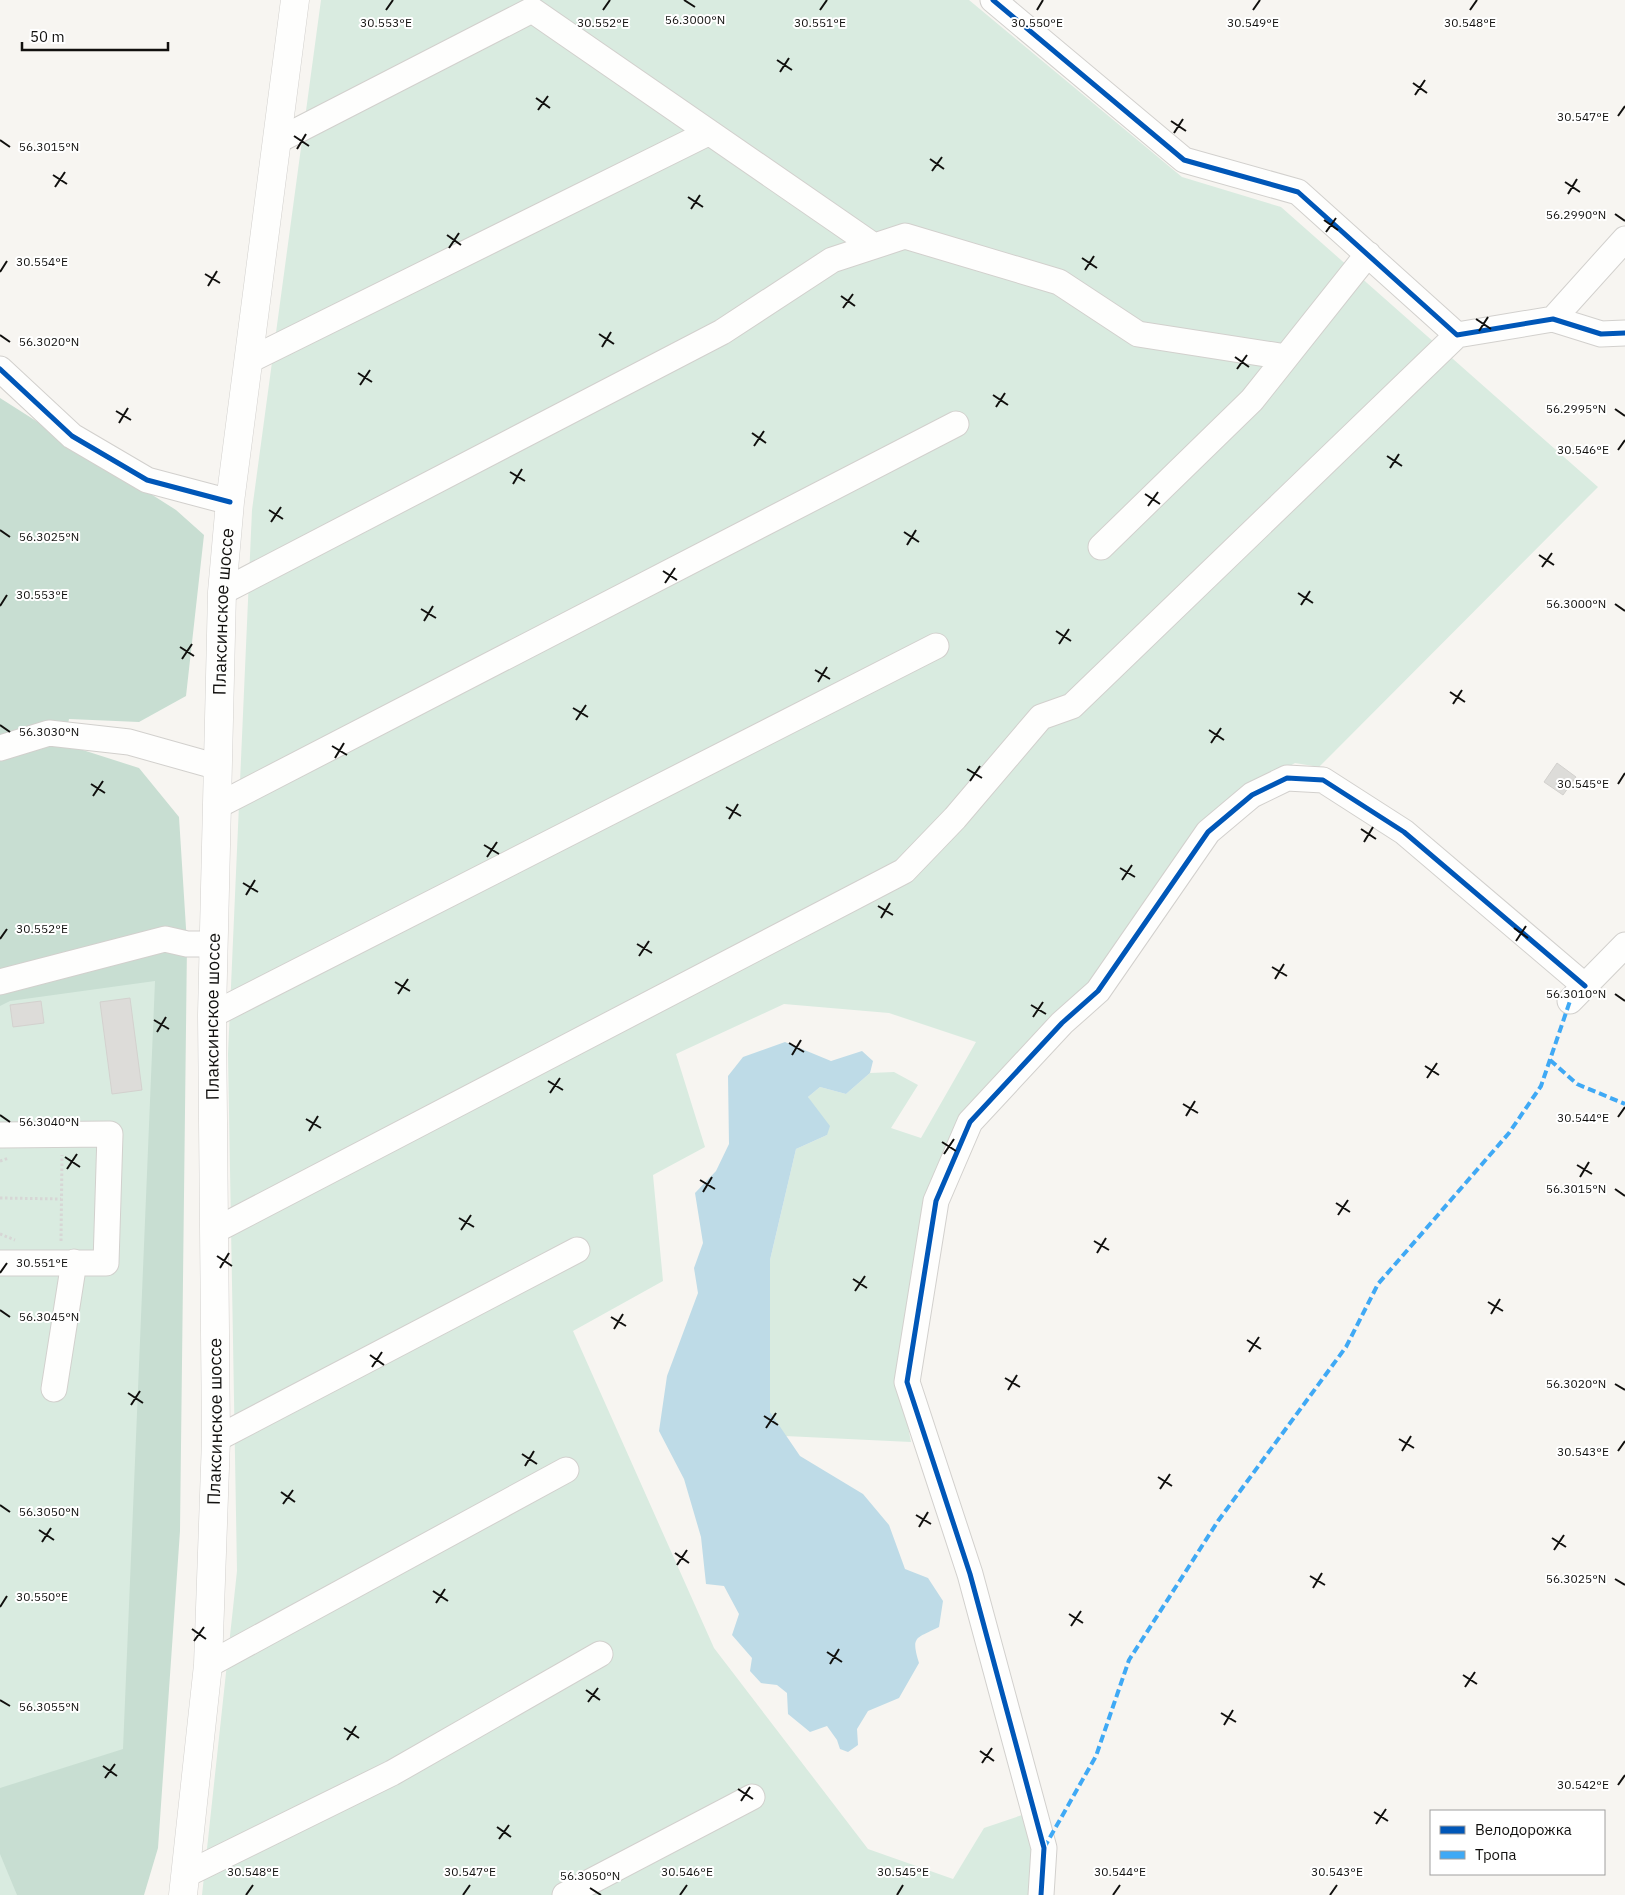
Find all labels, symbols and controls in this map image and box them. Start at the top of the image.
text: 56.3000°N [665,12,725,27]
text: 30.553°E [360,15,412,30]
text: 30.552°E [577,15,629,30]
text: 30.551°E [794,15,846,30]
text: 30.550°E [1011,15,1063,30]
text: 30.549°E [1227,15,1279,30]
text: 30.548°E [1444,15,1496,30]
scale bar [22,20,169,52]
text: 50 m [30,27,65,46]
text: 30.547°E [1557,109,1609,124]
text: 56.3015°N [19,139,79,154]
text: 56.2990°N [1546,207,1606,222]
text: 30.554°E [16,254,68,269]
text: 56.3020°N [19,334,79,349]
text: 56.2995°N [1546,401,1606,416]
text: 30.546°E [1557,442,1609,457]
street label: Плаксинское шоссе [208,527,239,696]
text: 56.3025°N [19,529,79,544]
text: 30.553°E [16,587,68,602]
text: 56.3000°N [1546,596,1606,611]
text: 56.3030°N [19,724,79,739]
text: 30.545°E [1557,776,1609,791]
text: 30.552°E [16,921,68,936]
street label: Плаксинское шоссе [200,932,225,1100]
text: 56.3010°N [1546,986,1606,1001]
text: 30.544°E [1557,1110,1609,1125]
text: 56.3040°N [19,1114,79,1129]
text: 56.3015°N [1546,1181,1606,1196]
text: 30.551°E [16,1255,68,1270]
text: 56.3045°N [19,1309,79,1324]
street label: Плаксинское шоссе [202,1338,227,1506]
text: 56.3020°N [1546,1376,1606,1391]
text: 30.543°E [1557,1444,1609,1459]
text: 56.3050°N [19,1504,79,1519]
text: 56.3025°N [1546,1571,1606,1586]
text: 30.550°E [16,1589,68,1604]
text: 56.3055°N [19,1699,79,1714]
text: 30.542°E [1557,1777,1609,1792]
legend [1430,1810,1605,1875]
text: Велодорожка [1475,1820,1572,1839]
text: Тропа [1475,1845,1517,1864]
text: 30.548°E [227,1864,279,1879]
text: 30.547°E [444,1864,496,1879]
text: 30.546°E [661,1864,713,1879]
text: 30.545°E [877,1864,929,1879]
text: 30.544°E [1094,1864,1146,1879]
text: 30.543°E [1311,1864,1363,1879]
text: 56.3050°N [560,1868,620,1883]

